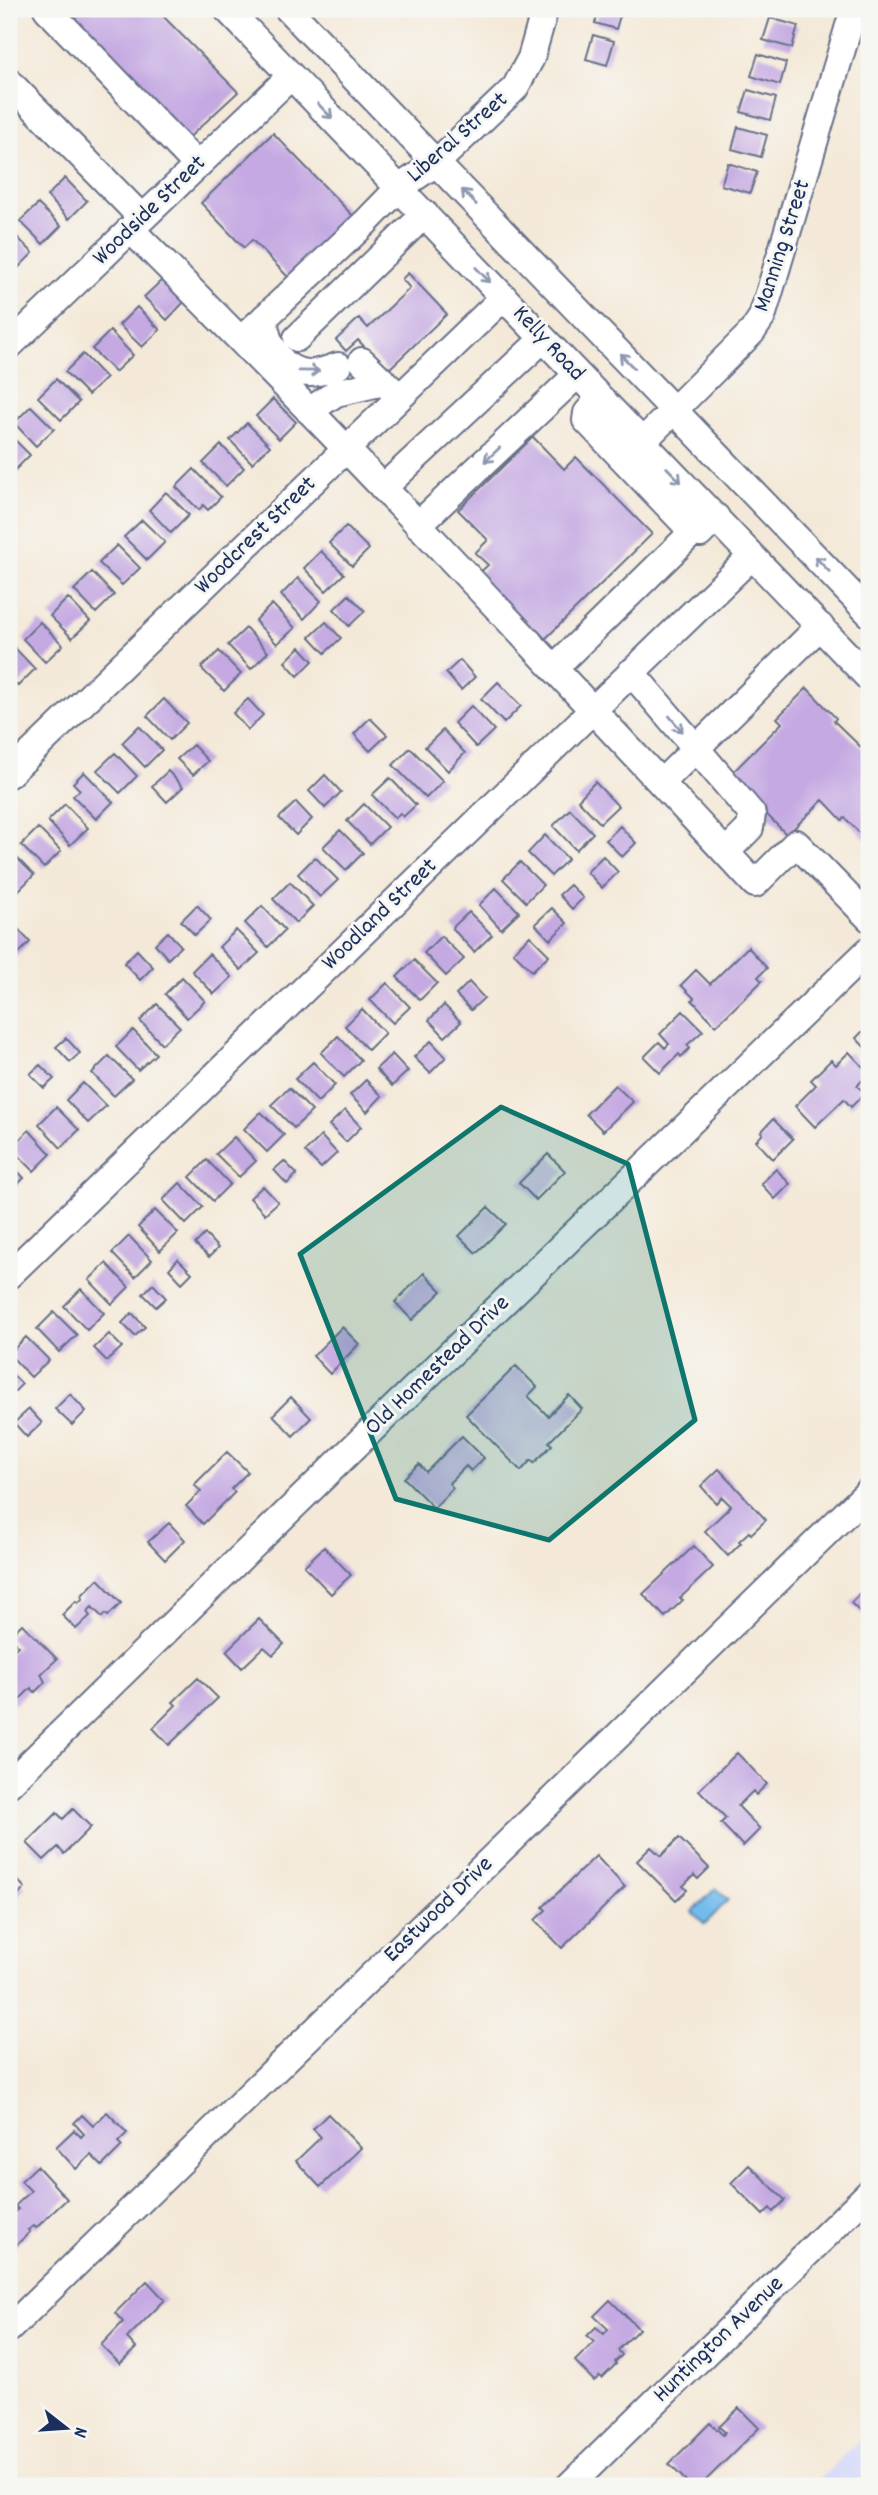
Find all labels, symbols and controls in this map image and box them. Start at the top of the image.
street label: Liberal Street [400,84,516,192]
one-way arrow [317,102,334,119]
street label: Woodside Street [85,148,215,274]
street label: Manning Street [746,175,820,317]
one-way arrow [461,189,478,206]
one-way arrow [474,266,491,283]
street label: Kelly Road [504,298,592,390]
one-way arrow [619,353,636,370]
one-way arrow [297,364,320,378]
one-way arrow [484,447,501,464]
one-way arrow [666,466,683,483]
street label: Woodcrest Street [187,469,325,603]
one-way arrow [813,556,830,573]
one-way arrow [668,715,684,733]
street label: Woodland Street [314,851,446,979]
street label: Old Homestead Drive [358,1288,518,1444]
street label: Eastwood Drive [376,1849,502,1971]
street label: Huntington Avenue [646,2269,792,2411]
north arrow [32,2394,102,2464]
text: N [65,2424,93,2440]

